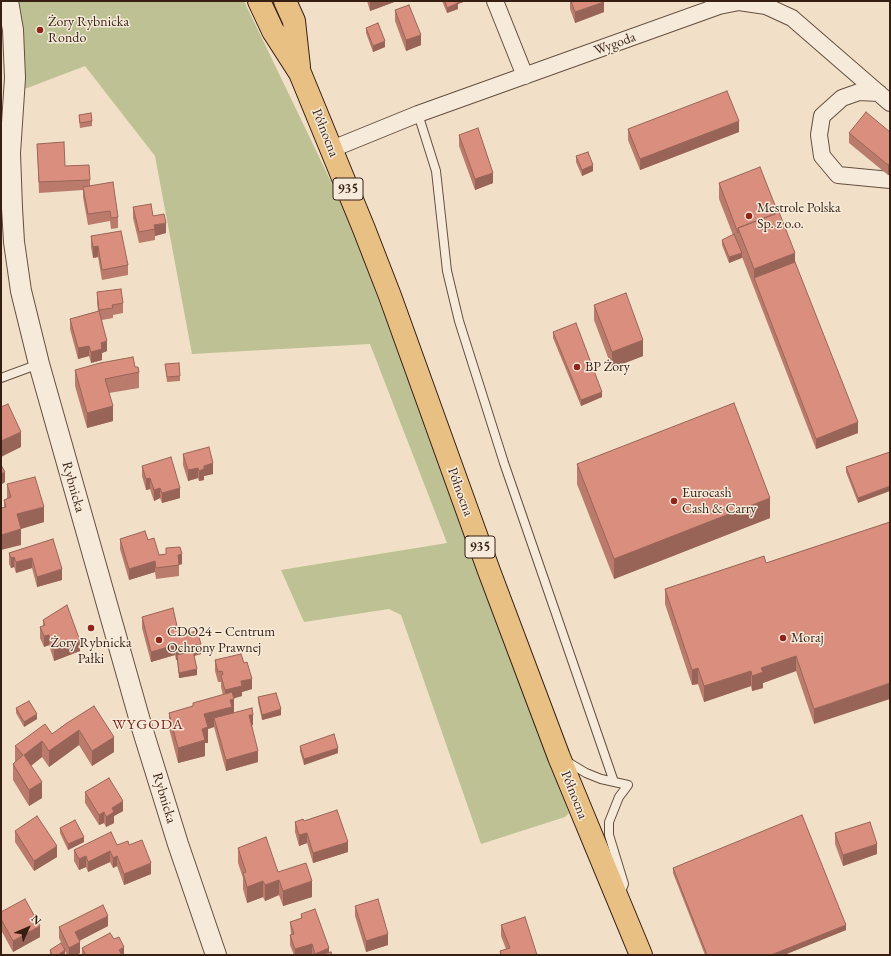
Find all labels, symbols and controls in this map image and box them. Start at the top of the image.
place label: Żory Rybnicka Rondo [48,14,129,46]
marker: Żory Rybnicka Rondo [35,25,45,35]
street label: Wygoda [592,29,638,59]
street label: Północna [308,106,342,160]
road number: 935 [333,178,363,200]
place label: Mestrole Polska Sp. z o.o. [757,200,841,232]
marker: Mestrole Polska Sp. z o.o. [744,211,754,221]
place label: BP Żory [585,359,630,375]
marker: BP Żory [572,362,582,372]
street label: Rybnicka [58,460,88,514]
street label: Północna [443,465,477,519]
place label: Eurocash Cash & Carry [682,485,756,518]
marker: Eurocash Cash & Carry [669,496,679,506]
road number: 935 [465,536,495,558]
marker: Żory Rybnicka Pałki [86,623,96,633]
place label: CDO24 – Centrum Ochrony Prawnej [167,624,275,656]
place label: Moraj [791,630,824,646]
marker: Moraj [778,633,788,643]
place label: Żory Rybnicka Pałki [51,635,131,668]
marker: CDO24 – Centrum Ochrony Prawnej [154,635,164,645]
district label: WYGODA [112,716,184,734]
street label: Północna [557,768,591,822]
street label: Rybnicka [148,771,180,825]
north arrow [8,908,48,948]
text: N [28,911,45,928]

